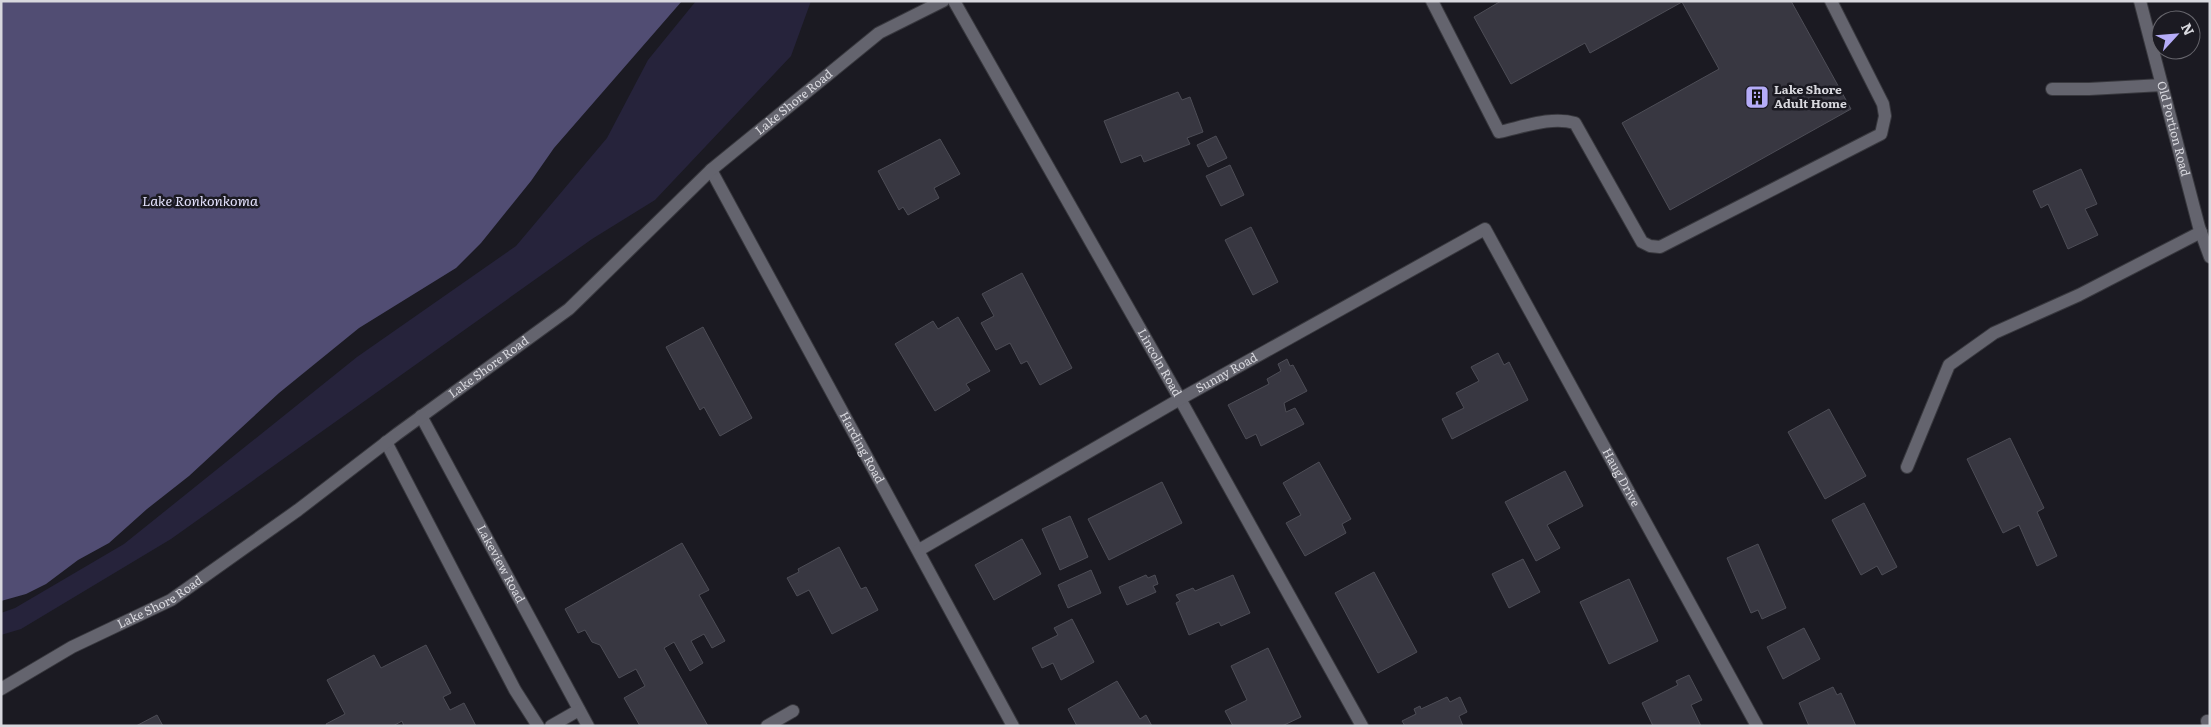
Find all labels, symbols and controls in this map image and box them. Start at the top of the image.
north arrow [2151,10,2201,60]
text: N [2177,19,2200,39]
street label: Lake Shore Road [751,64,837,139]
street label: Old Portion Road [2153,79,2196,179]
place label: Lake Shore Adult Home [1774,80,1847,112]
building icon: Lake Shore Adult Home [1744,84,1770,110]
water label: Lake Ronkonkoma [142,190,258,210]
street label: Lincoln Road [1134,325,1187,400]
street label: Lake Shore Road [444,331,533,402]
street label: Sunny Road [1192,347,1261,397]
street label: Harding Road [836,408,890,487]
street label: Haug Drive [1598,444,1645,510]
street label: Lakeview Road [473,521,530,606]
street label: Lake Shore Road [114,570,206,632]

